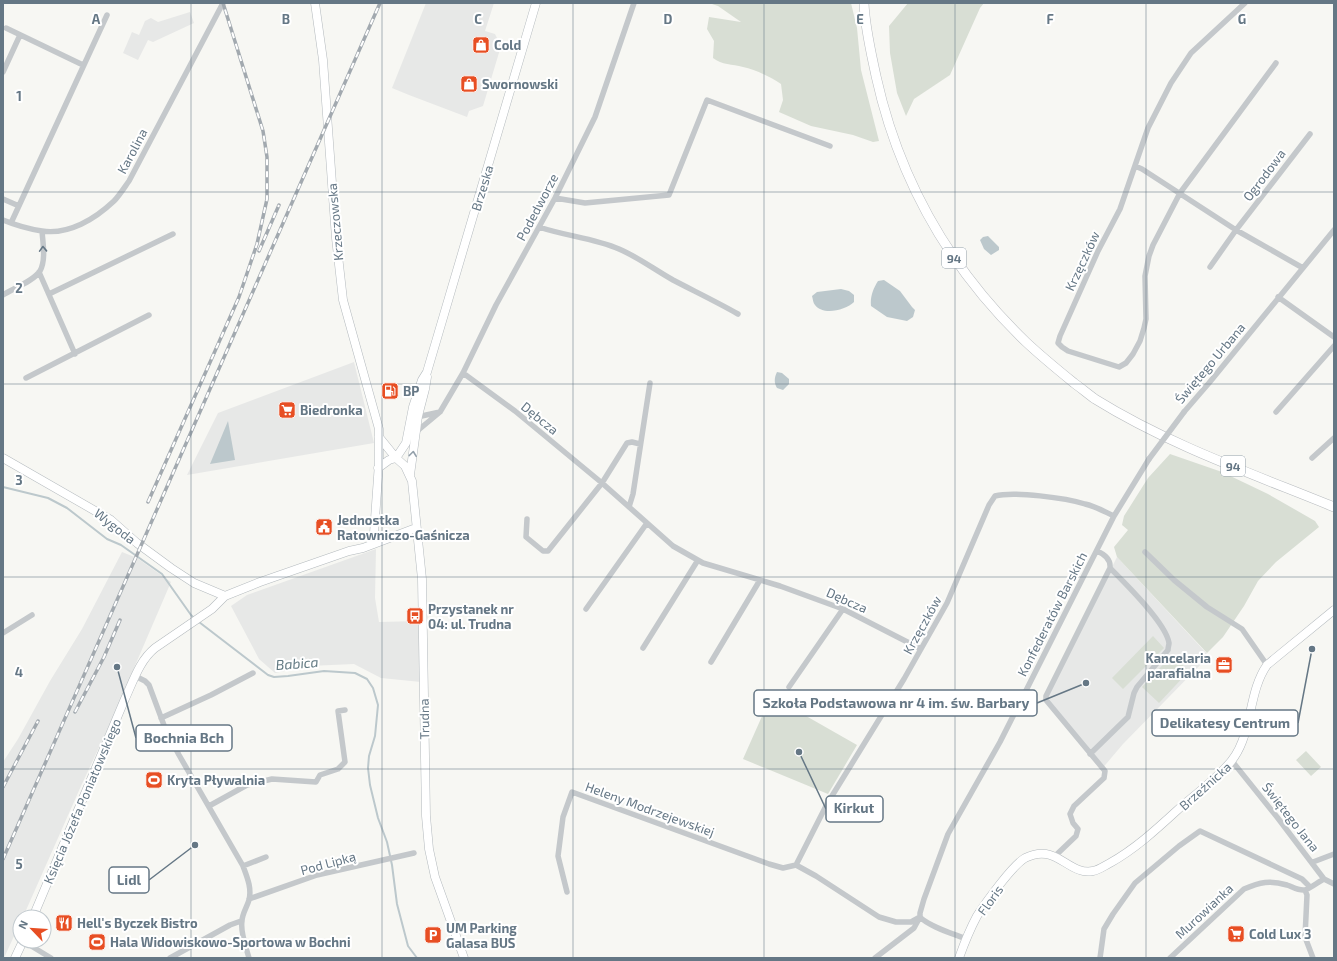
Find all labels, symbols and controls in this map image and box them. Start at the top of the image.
text: A [92,11,101,27]
text: B [282,11,290,27]
text: C [474,11,482,27]
text: D [664,11,673,27]
text: E [856,11,864,27]
text: F [1046,11,1054,27]
text: G [1238,11,1246,27]
shop icon: Cold [471,35,491,55]
place label: Cold [494,37,521,53]
shop icon: Swornowski [459,74,479,94]
place label: Swornowski [482,76,558,92]
text: 1 [16,88,22,104]
street label: Karolina [113,126,151,176]
street label: Ogrodowa [1239,146,1289,204]
street label: Brzeska [467,163,497,213]
street label: Podedworze [513,171,561,243]
street label: Krzeczowska [324,183,346,261]
street label: Krzęczków [1061,228,1103,293]
one-way arrow [39,246,47,252]
road number: 94 [942,248,966,268]
text: 2 [15,280,23,296]
street label: Świętego Urbana [1171,319,1248,407]
fuel station icon: BP [380,381,400,401]
place label: BP [403,383,419,399]
street label: Dębcza [518,398,562,438]
supermarket icon: Biedronka [277,400,297,420]
place label: Biedronka [300,402,363,418]
one-way arrow [408,451,417,457]
road number: 94 [1221,456,1245,476]
text: 3 [15,472,23,488]
street label: Wygoda [91,505,139,547]
place label: Jednostka Ratowniczo-Gaśnicza [337,512,470,543]
public building icon: Jednostka Ratowniczo-Gaśnicza [314,517,334,537]
street label: Konfederatów Barskich [1014,549,1090,679]
street label: Dębcza [824,584,870,616]
street label: Krzęczków [899,593,945,657]
place label: Przystanek nr 04: ul. Trudna [428,601,514,632]
bus stop icon: Przystanek nr 04: ul. Trudna [405,606,425,626]
place label: Kancelaria parafialna [1145,650,1211,681]
water label: Babica [275,653,319,673]
office icon: Kancelaria parafialna [1214,655,1234,675]
text: 4 [15,664,23,680]
callout: Szkoła Podstawowa nr 4 im. św. Barbary [754,690,1037,716]
text: Szkoła Podstawowa nr 4 im. św. Barbary [762,694,1030,711]
street label: Trudna [416,698,432,740]
callout: Delikatesy Centrum [1152,710,1298,736]
text: Delikatesy Centrum [1160,714,1290,731]
street label: Księcia Józefa Poniatowskiego [40,716,124,886]
callout: Bochnia Bch [136,725,232,751]
text: Bochnia Bch [144,729,224,746]
street label: Brzeźnicka [1176,759,1234,813]
sports icon: Kryta Pływalnia [144,770,164,790]
place label: Kryta Pływalnia [167,772,265,788]
street label: Heleny Modrzejewskiej [583,778,717,840]
street label: Świętego Jana [1259,779,1324,855]
callout: Kirkut [826,796,883,822]
text: Kirkut [834,799,875,816]
street label: Pod Lipką [299,848,357,878]
text: 5 [15,856,23,872]
callout: Lidl [109,867,149,893]
text: Lidl [117,871,142,888]
street label: Murowianka [1172,880,1236,942]
street label: Floris [974,882,1006,918]
north arrow [12,909,52,949]
restaurant icon: Hell's Byczek Bistro [54,913,74,933]
place label: Hell's Byczek Bistro [77,915,198,931]
text: N [15,918,30,931]
place label: UM Parking Galasa BUS [446,920,517,951]
supermarket icon: Cold Lux 3 [1226,924,1246,944]
parking icon: UM Parking Galasa BUS [423,925,443,945]
place label: Cold Lux 3 [1249,926,1311,942]
sports icon: Hala Widowiskowo-Sportowa w Bochni [87,932,107,952]
place label: Hala Widowiskowo-Sportowa w Bochni [110,934,351,950]

